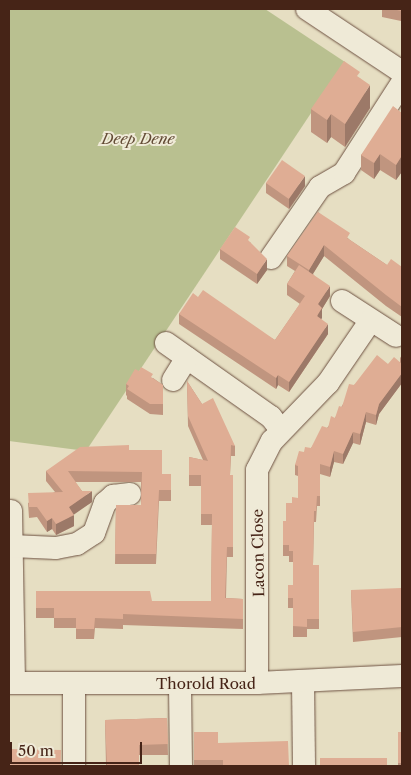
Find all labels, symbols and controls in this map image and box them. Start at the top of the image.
park label: Deep Dene [102,130,174,148]
street label: Lacon Close [248,509,268,597]
street label: Thorold Road [156,675,256,693]
scale bar [12,732,145,764]
text: 50 m [18,741,54,760]

